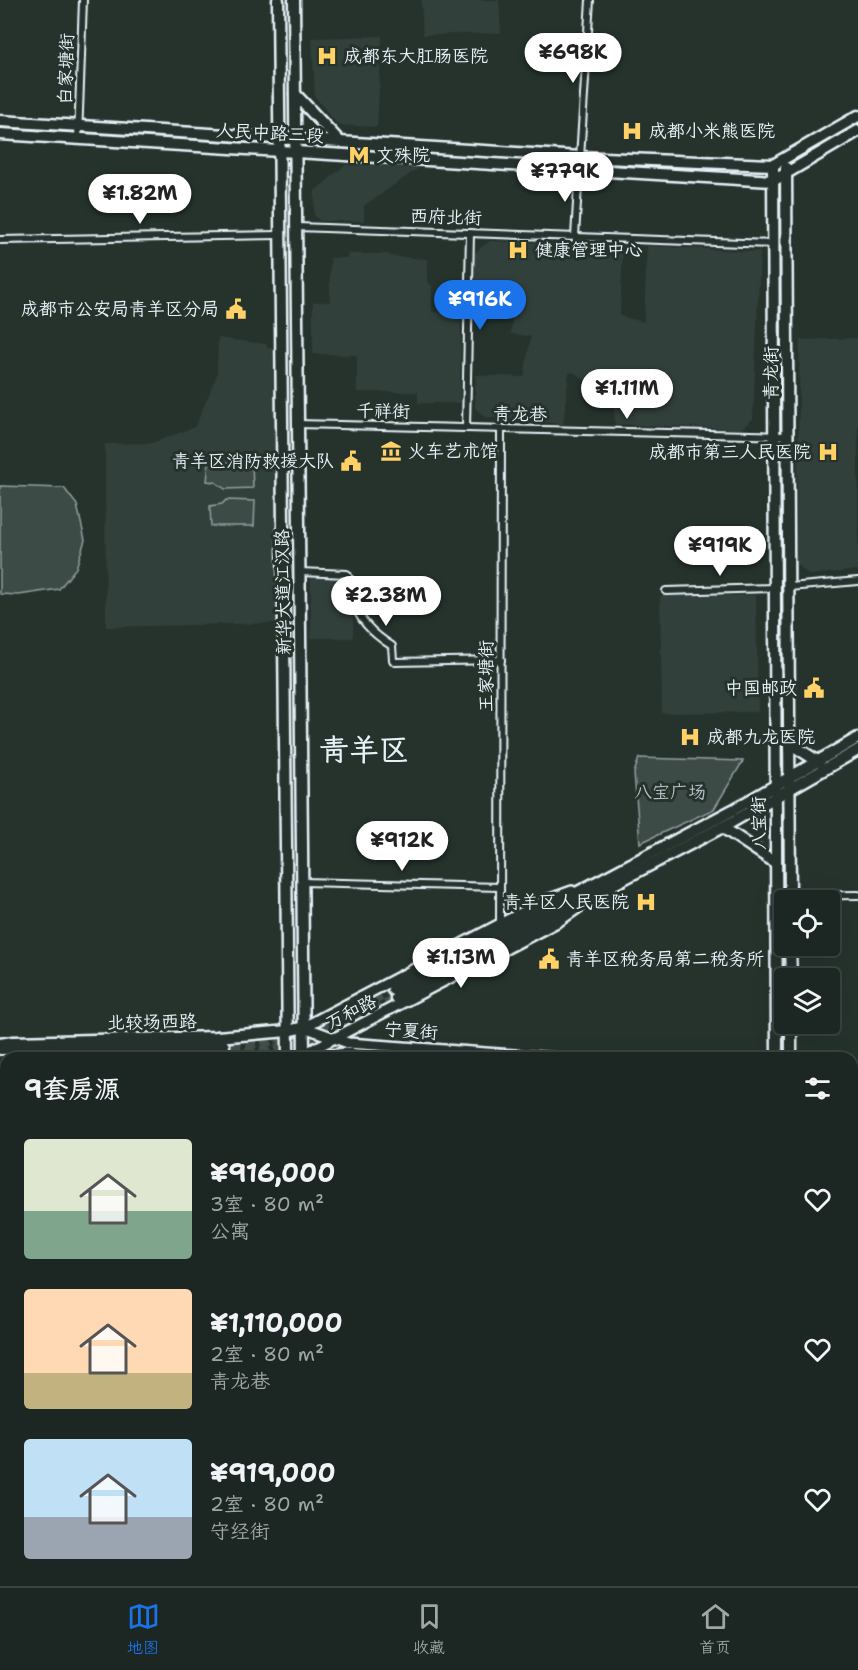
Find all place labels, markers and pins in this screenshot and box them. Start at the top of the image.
pin: ¥698K [531,33,615,84]
hospital icon: 成都东大肛肠医院 [315,44,339,68]
place label: 成都东大肛肠医院 [344,44,488,68]
hospital icon: 成都小米熊医院 [620,119,644,143]
place label: 成都小米熊医院 [649,119,775,143]
metro station icon: 文殊院 [347,143,371,167]
place label: 文殊院 [376,143,430,167]
pin: ¥779K [523,152,607,203]
pin: ¥1.82M [91,174,189,225]
hospital icon: 健康管理中心 [506,238,530,262]
place label: 健康管理中心 [535,238,643,262]
pin: ¥916K [438,280,522,331]
place label: 成都市公安局青羊区分局 [21,297,219,321]
public building icon: 成都市公安局青羊区分局 [224,297,248,321]
pin: ¥1.11M [578,369,676,420]
museum icon: 火车艺术馆 [379,439,403,463]
place label: 火车艺术馆 [408,439,498,463]
place label: 成都市第三人民医院 [649,440,811,464]
hospital icon: 成都市第三人民医院 [816,440,840,464]
place label: 青羊区消防救援大队 [172,449,334,473]
public building icon: 青羊区消防救援大队 [339,449,363,473]
pin: ¥919K [678,526,762,577]
pin: ¥2.38M [337,576,435,627]
place label: 中国邮政 [725,676,797,700]
public building icon: 中国邮政 [802,676,826,700]
hospital icon: 成都九龙医院 [678,725,702,749]
place label: 成都九龙医院 [707,725,815,749]
pin: ¥912K [360,821,444,872]
place label: 青羊区人民医院 [503,890,629,914]
hospital icon: 青羊区人民医院 [634,890,658,914]
pin: ¥1.13M [412,938,510,989]
public building icon: 青羊区税务局第二税务所 [537,947,561,971]
place label: 青羊区税务局第二税务所 [566,947,764,971]

